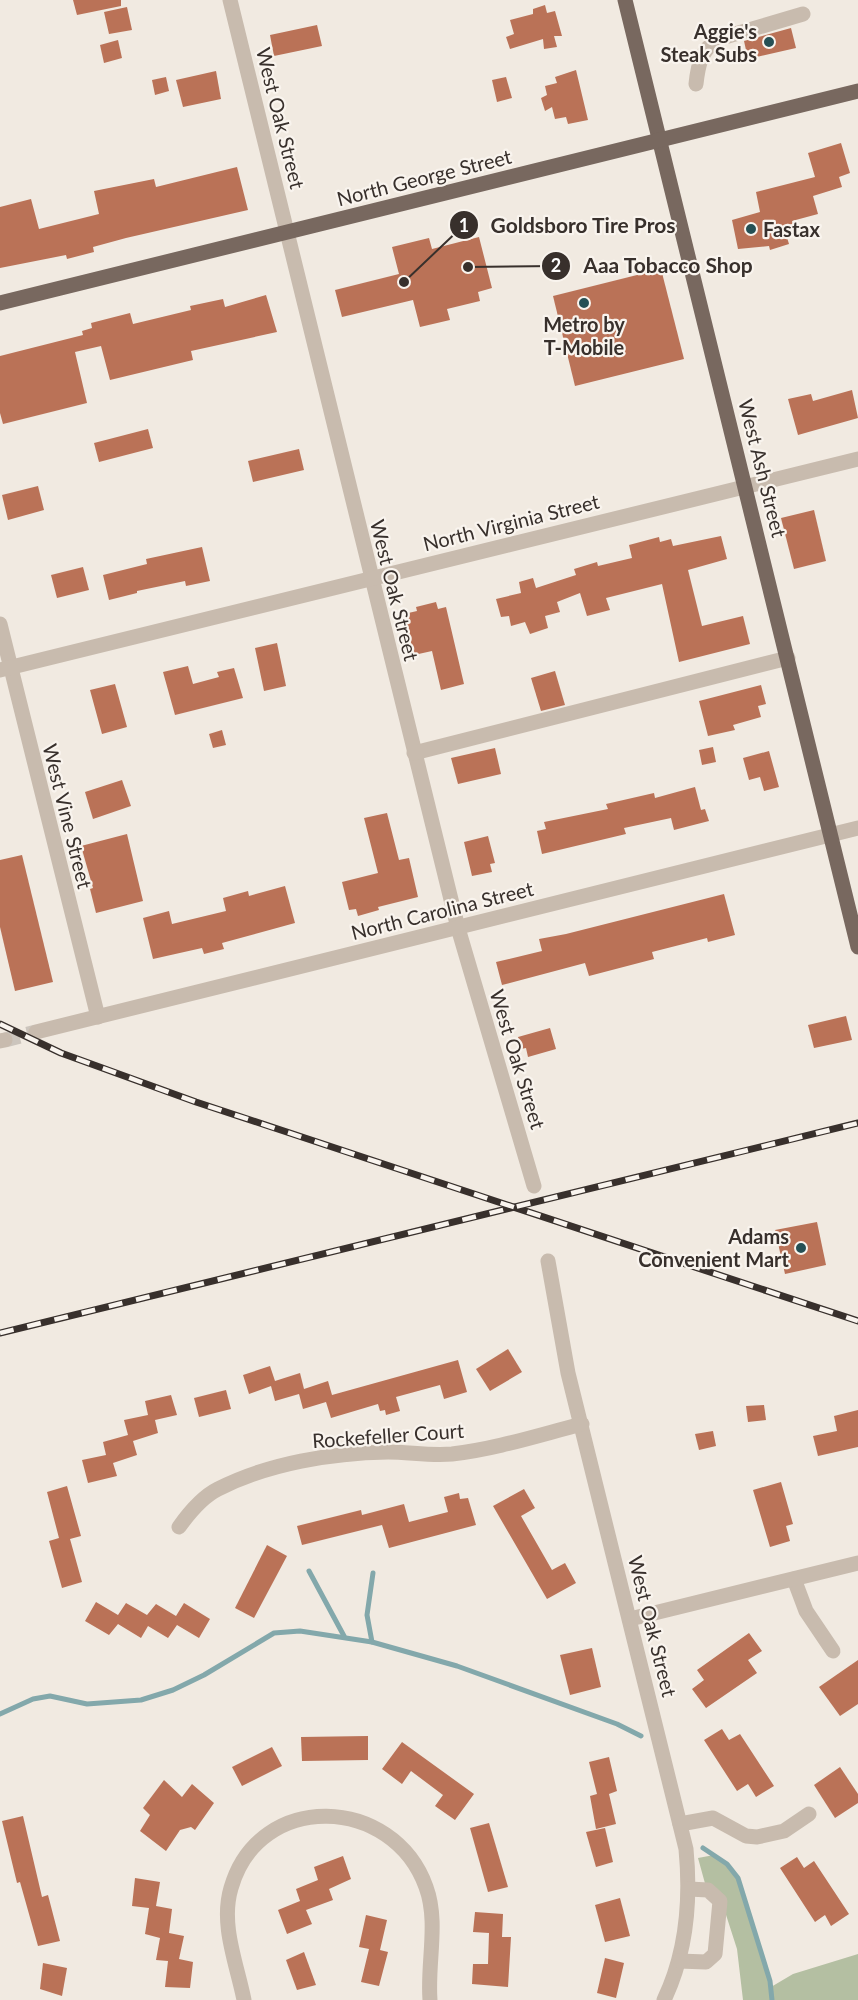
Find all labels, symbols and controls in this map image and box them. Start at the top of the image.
place label: Aggie's Steak Subs [661,19,757,66]
marker: Aggie's Steak Subs [762,35,776,49]
street label: West Oak Street [252,45,310,191]
street label: North George Street [334,144,514,210]
callout: Goldsboro Tire Pros [449,206,688,245]
text: Goldsboro Tire Pros [491,212,675,237]
text: 1 [459,214,469,236]
place label: Fastax [763,217,820,241]
marker: Fastax [744,222,758,236]
callout: Aaa Tobacco Shop [541,246,765,285]
text: Aaa Tobacco Shop [582,252,753,277]
text: 2 [551,254,561,276]
marker: Metro by T-Mobile [577,296,591,310]
place label: Metro by T-Mobile [543,312,625,359]
street label: West Ash Street [734,396,792,540]
street label: North Virginia Street [420,489,602,555]
street label: West Oak Street [366,517,424,663]
street label: West Vine Street [38,741,98,891]
street label: North Carolina Street [348,876,536,944]
street label: West Oak Street [485,986,551,1132]
place label: Adams Convenient Mart [638,1224,790,1271]
marker: Adams Convenient Mart [794,1241,808,1255]
street label: Rockefeller Court [311,1418,465,1452]
street label: West Oak Street [624,1553,682,1699]

